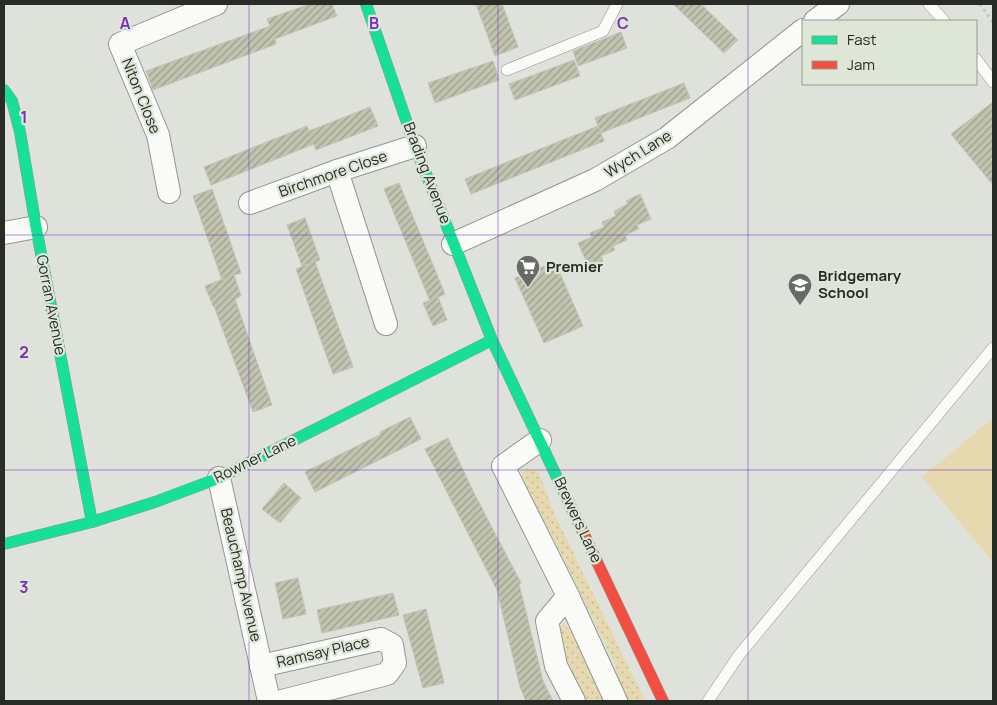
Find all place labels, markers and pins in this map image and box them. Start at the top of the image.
supermarket icon: Premier [515,254,541,288]
place label: Premier [546,256,603,277]
place label: Bridgemary School [818,265,902,303]
school or university icon: Bridgemary School [787,272,813,306]

